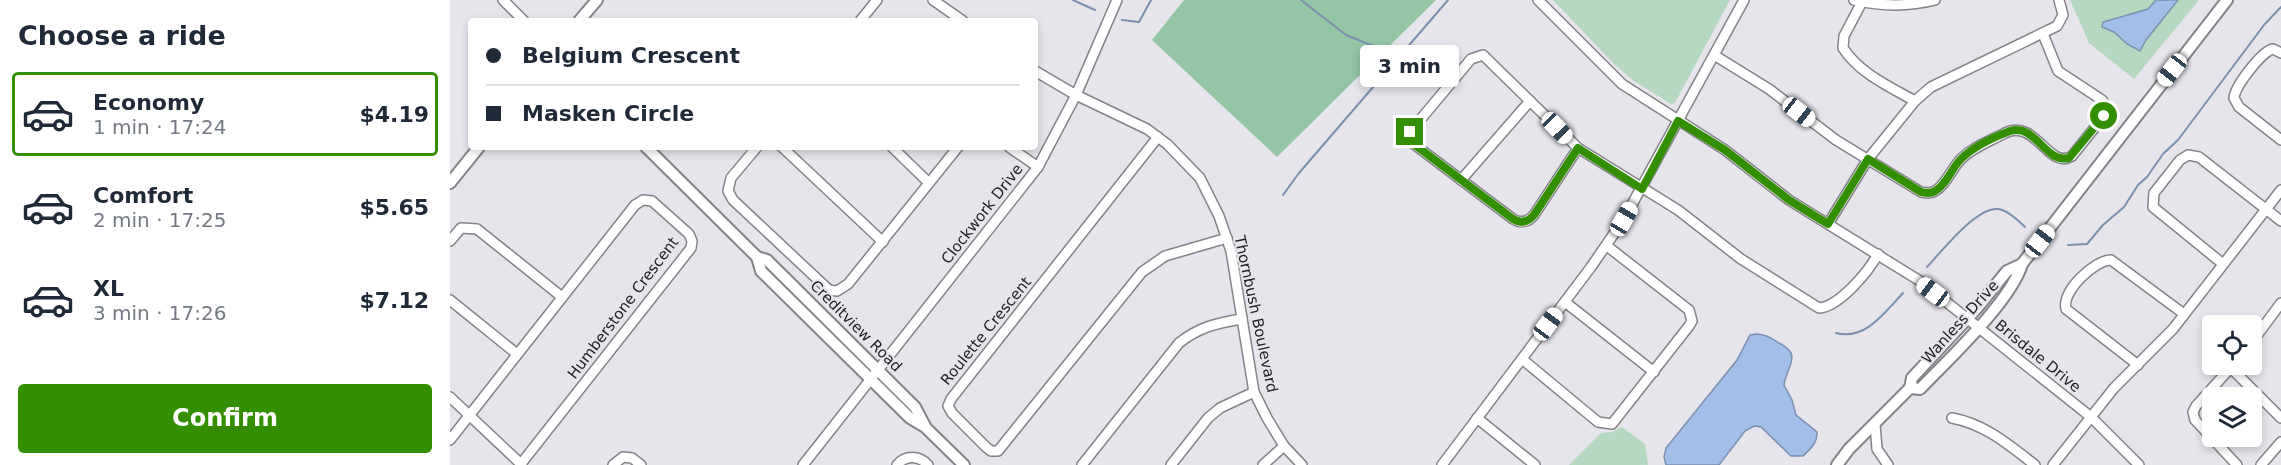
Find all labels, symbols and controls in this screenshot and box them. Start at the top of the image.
text: Choose a ride [18,20,226,51]
text: Belgium Crescent [522,43,740,68]
callout: 3 min [1360,45,1460,87]
car [2154,50,2190,90]
text: 3 min [1378,54,1441,78]
icon: car [21,87,75,141]
text: Economy [93,90,204,115]
car [1779,94,1819,130]
text: Masken Circle [522,101,694,126]
text: $4.19 [359,102,429,127]
route start [2090,102,2117,129]
car [1538,109,1576,147]
text: 1 min · 17:24 [93,115,227,139]
route end [1396,118,1423,145]
street label: Clockwork Drive [937,160,1027,268]
icon: car [21,180,75,234]
text: Comfort [93,183,193,208]
text: $5.65 [359,195,429,220]
car [1607,199,1641,239]
text: 2 min · 17:25 [93,208,227,232]
car [2022,221,2058,261]
street label: Humberstone Crescent [564,233,682,382]
street label: Thornbush Boulevard [1230,233,1281,394]
icon: car [21,273,75,327]
street label: Roulette Crescent [937,273,1035,389]
car [1913,274,1953,310]
text: XL [93,276,124,301]
street label: Creditview Road [806,276,906,376]
street label: Wanless Drive [1918,276,2002,368]
text: $7.12 [359,288,429,313]
text: 3 min · 17:26 [93,301,227,325]
car [1530,304,1566,344]
map controls [2202,315,2262,447]
button: locate [2202,315,2262,375]
street label: Brisdale Drive [1991,316,2085,396]
button: Confirm [18,384,432,453]
button: layers [2202,387,2262,447]

